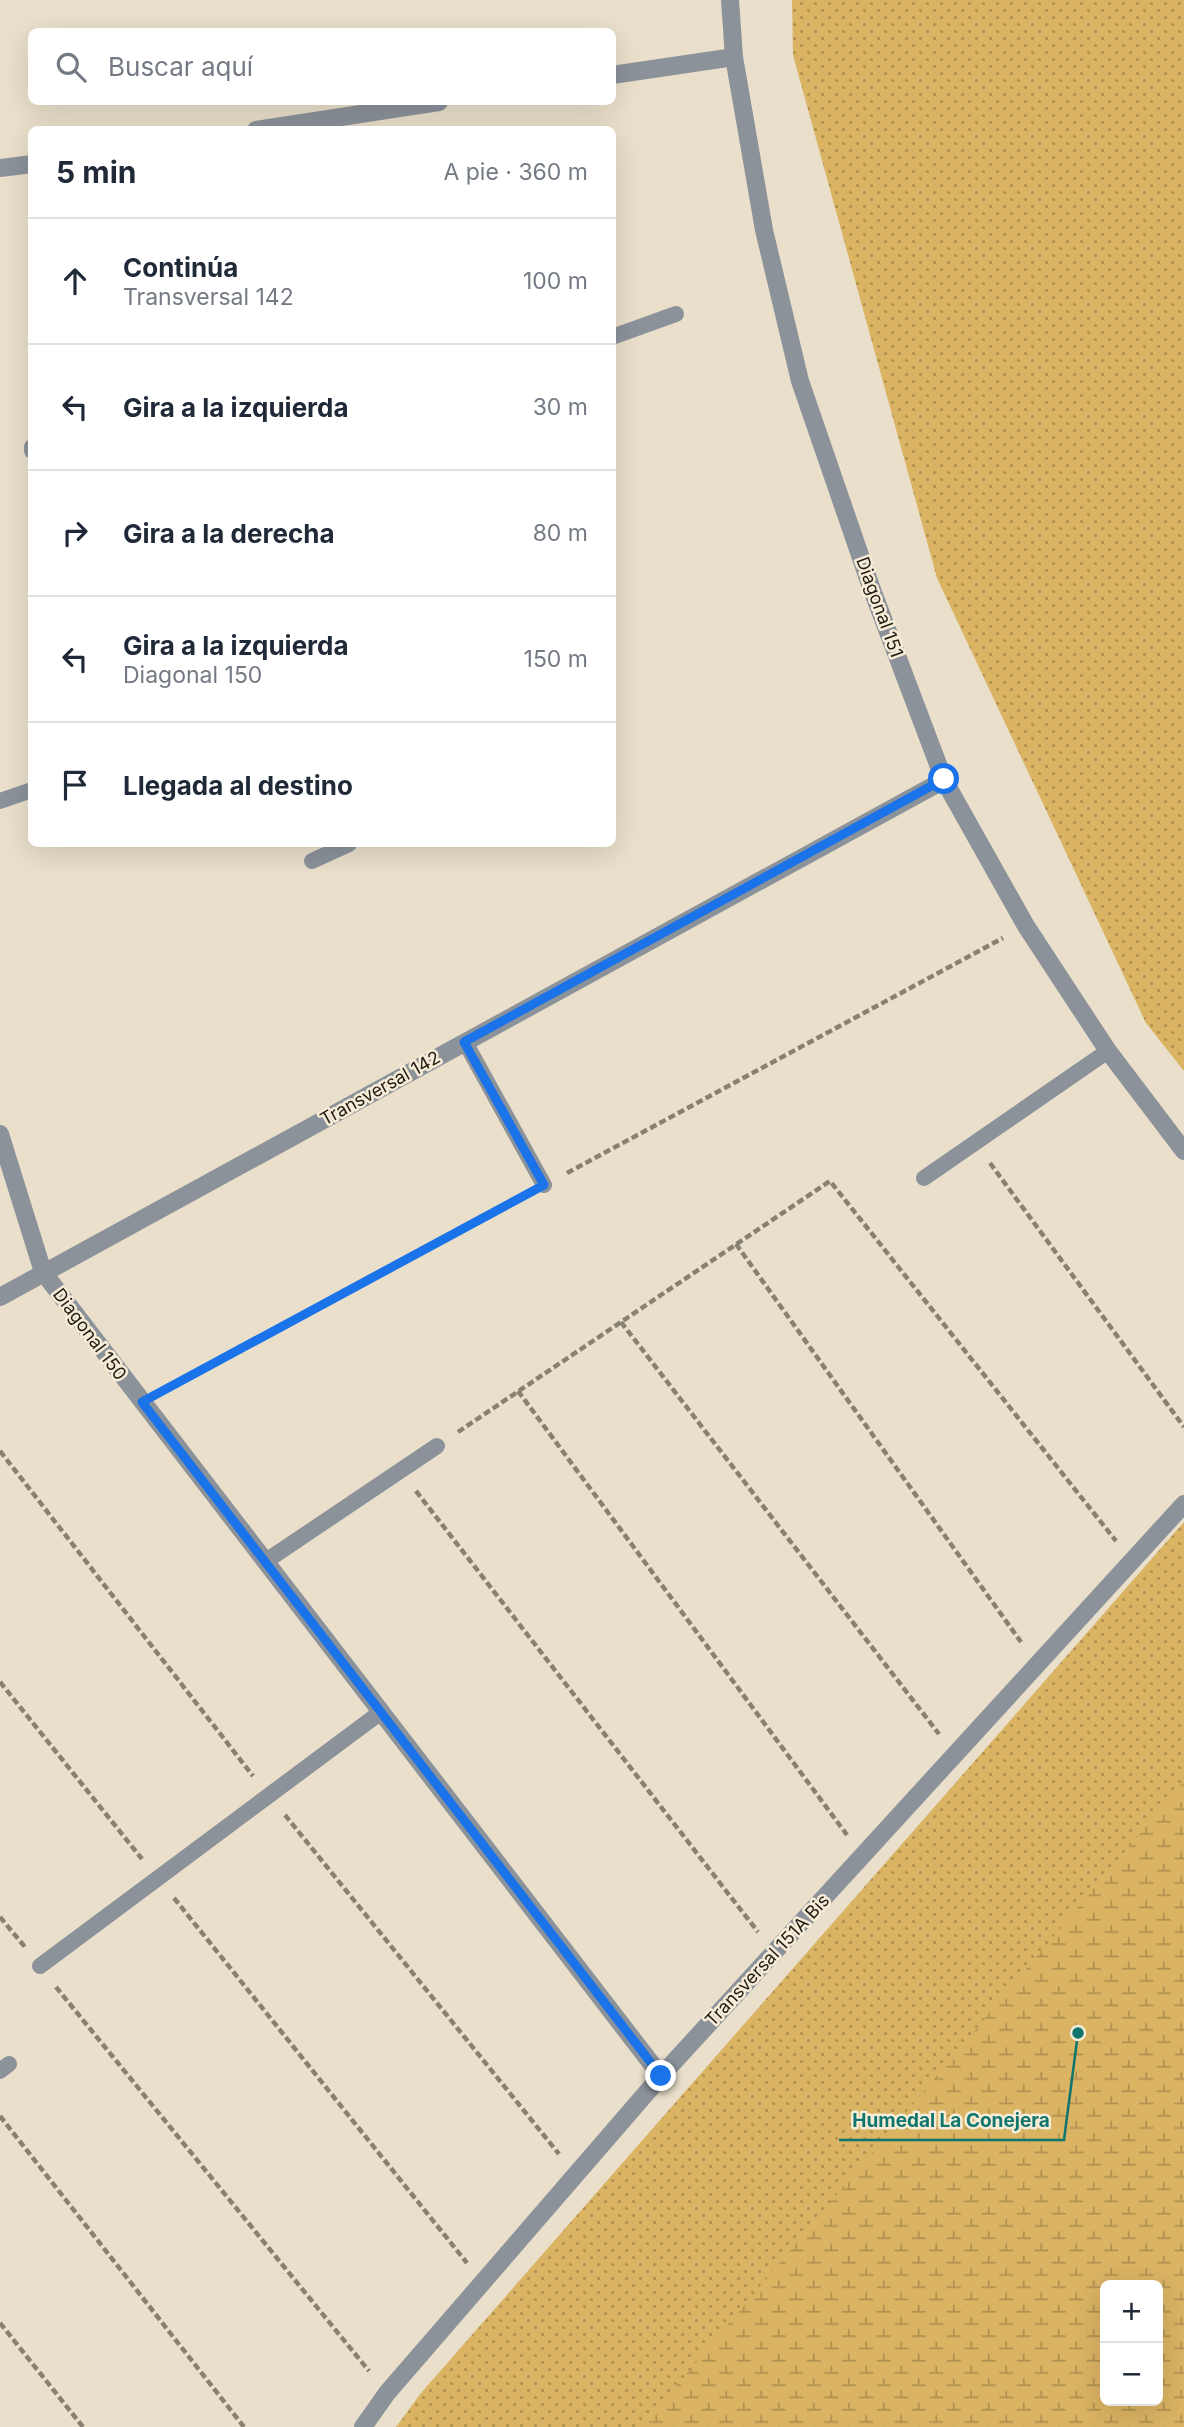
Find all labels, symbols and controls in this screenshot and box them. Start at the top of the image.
search box [28,28,616,105]
icon: search [52,48,90,86]
text: Buscar aquí [108,51,253,82]
text: 5 min [56,154,136,190]
text: A pie · 360 m [443,158,588,186]
text: Continúa [123,252,238,283]
icon: ahead [56,262,94,300]
text: 100 m [523,267,588,295]
text: Transversal 142 [123,283,294,311]
icon: left [56,388,94,426]
text: Gira a la izquierda [123,392,349,423]
text: 30 m [533,393,588,421]
icon: right [56,514,94,552]
text: Gira a la derecha [123,518,335,549]
text: 80 m [533,519,588,547]
street label: Diagonal 151 [852,554,908,660]
text: Gira a la izquierda [123,630,349,661]
icon: left [56,640,94,678]
text: 150 m [524,645,588,673]
text: Diagonal 150 [123,661,262,689]
route start [928,763,959,794]
icon: arrive [56,766,94,804]
text: Llegada al destino [123,770,353,801]
street label: Transversal 142 [316,1046,444,1130]
street label: Diagonal 150 [49,1284,131,1384]
street label: Transversal 151A Bis [701,1890,833,2030]
route end [645,2060,676,2091]
callout: Humedal La Conejera [839,2100,1064,2140]
text: Humedal La Conejera [852,2109,1050,2132]
map controls [1100,2280,1163,2406]
button: + [1100,2280,1163,2343]
button: − [1100,2343,1163,2406]

